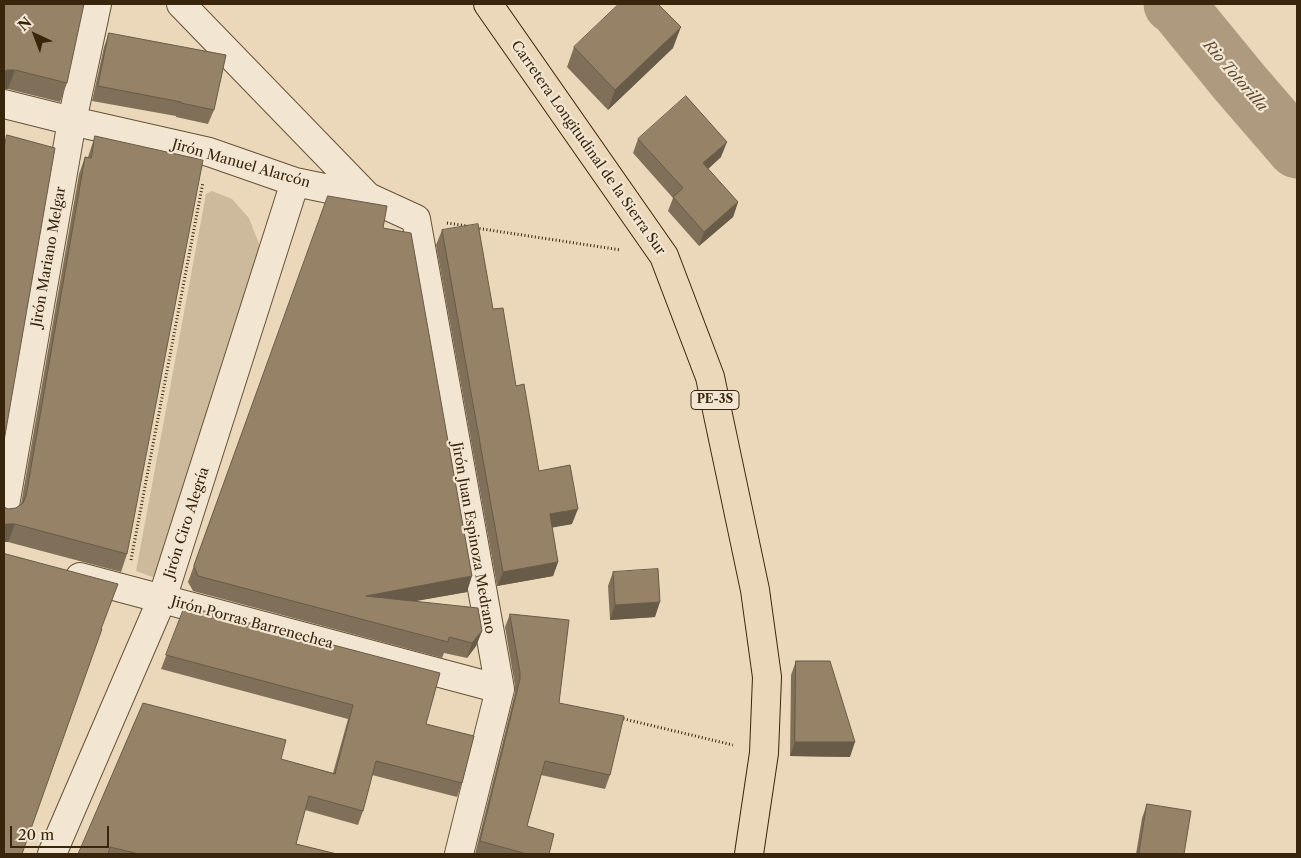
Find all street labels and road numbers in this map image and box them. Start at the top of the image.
street label: Carretera Longitudinal de la Sierra Sur [507,38,669,258]
street label: Jirón Manuel Alarcón [170,136,312,192]
street label: Jirón Mariano Melgar [28,185,70,329]
road number: PE-3S [691,390,739,410]
street label: Jirón Juan Espinoza Medrano [448,441,498,635]
street label: Jirón Ciro Alegría [161,465,213,581]
street label: Jirón Porras Barrenechea [169,593,335,653]

